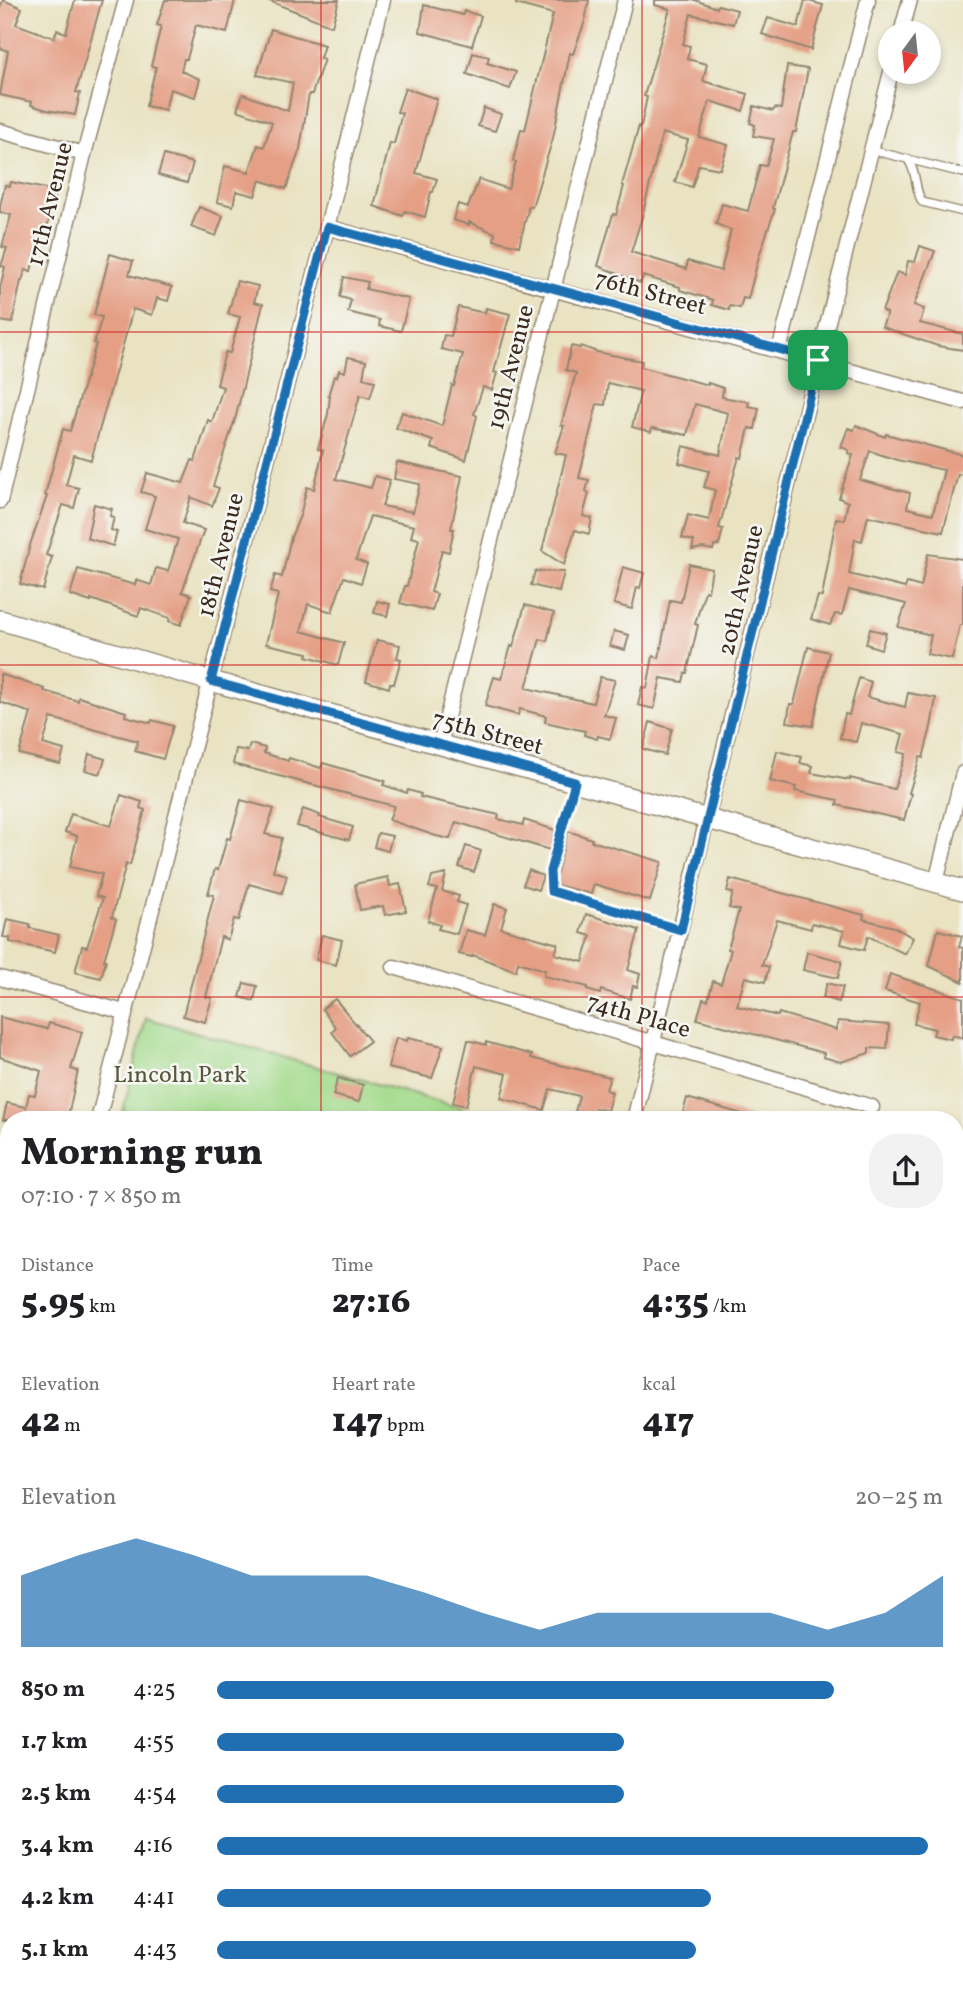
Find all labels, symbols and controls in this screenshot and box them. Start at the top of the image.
north arrow [878,21,942,84]
map controls [878,21,941,84]
street label: 17th Avenue [19,139,83,270]
street label: 76th Street [591,263,710,325]
street label: 19th Avenue [480,301,544,434]
pin [788,330,848,390]
icon: arrive [799,341,837,379]
street label: 18th Avenue [190,489,254,621]
street label: 20th Avenue [710,522,773,659]
street label: 75th Street [428,703,547,765]
street label: 74th Place [583,986,694,1048]
park label: Lincoln Park [113,1059,247,1093]
text: Morning run [21,1128,263,1181]
button: share [869,1134,943,1208]
text: 07:10 · 7 × 850 m [21,1181,182,1213]
text: Distance [21,1253,94,1279]
text: Time [332,1253,373,1279]
text: Pace [642,1253,680,1279]
text: 5.95 [21,1279,85,1327]
text: 27:16 [332,1279,411,1327]
text: 4:35 [642,1279,709,1327]
text: km [85,1294,116,1320]
text: /km [709,1294,747,1320]
text: Elevation [21,1372,100,1398]
text: Heart rate [332,1372,416,1398]
text: kcal [642,1372,676,1398]
text: 42 [21,1398,60,1446]
text: 147 [332,1398,383,1446]
text: 417 [642,1398,694,1446]
text: m [60,1413,81,1439]
text: bpm [383,1413,425,1439]
text: Elevation [21,1482,117,1514]
text: 20–25 m [855,1482,943,1514]
text: 850 m [21,1674,85,1706]
text: 4:25 [133,1674,176,1706]
text: 1.7 km [21,1726,88,1758]
text: 4:55 [133,1726,174,1758]
text: 2.5 km [21,1778,91,1810]
text: 4:54 [133,1778,177,1810]
text: 3.4 km [21,1830,94,1862]
text: 4:16 [133,1830,173,1862]
text: 4.2 km [21,1882,94,1914]
text: 4:41 [133,1882,175,1914]
text: 5.1 km [21,1934,89,1966]
text: 4:43 [133,1934,177,1966]

